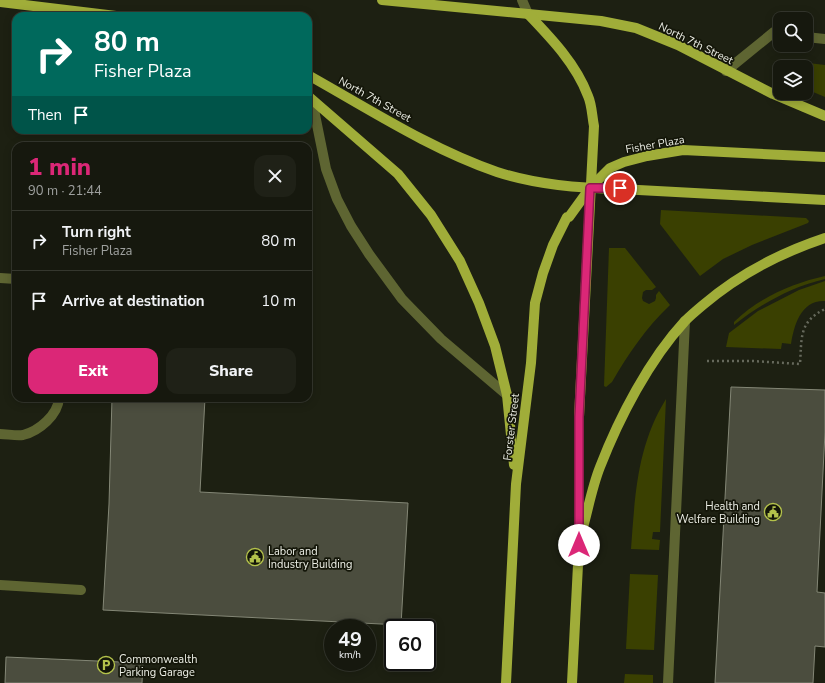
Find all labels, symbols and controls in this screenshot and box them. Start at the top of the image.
map controls [773,12,813,100]
button: search [773,12,813,52]
street label: North 7th Street [656,19,736,68]
text: 80 m [94,23,160,61]
icon: right [28,28,80,80]
text: Fisher Plaza [94,59,192,83]
button: layers [773,60,813,100]
street label: North 7th Street [336,73,414,126]
icon: arrive [70,104,92,126]
text: Then [28,105,62,125]
street label: Fisher Plaza [624,132,686,157]
text: 1 min [28,151,91,183]
button: close [254,155,296,197]
pin [603,171,637,205]
icon: arrive [609,177,631,199]
text: 90 m · 21:44 [28,182,102,200]
text: Turn right [62,222,131,242]
icon: right [28,230,50,252]
text: 80 m [261,231,296,251]
text: Fisher Plaza [62,242,133,260]
icon: arrive [28,290,50,312]
text: Arrive at destination [62,291,205,311]
text: 10 m [261,291,296,311]
button: Exit [28,348,158,394]
button: Share [166,348,296,394]
street label: Forster Street [500,393,523,461]
place label: Health and Welfare Building [677,499,760,527]
public building icon: Health and Welfare Building [763,502,783,522]
position arrow [558,524,600,566]
place label: Labor and Industry Building [268,544,353,572]
public building icon: Labor and Industry Building [245,547,265,567]
speed limit sign: 60 [384,619,436,671]
text: 49 [338,626,362,653]
text: km/h [339,648,361,662]
place label: Commonwealth Parking Garage [119,652,197,680]
parking icon: Commonwealth Parking Garage [96,655,116,675]

